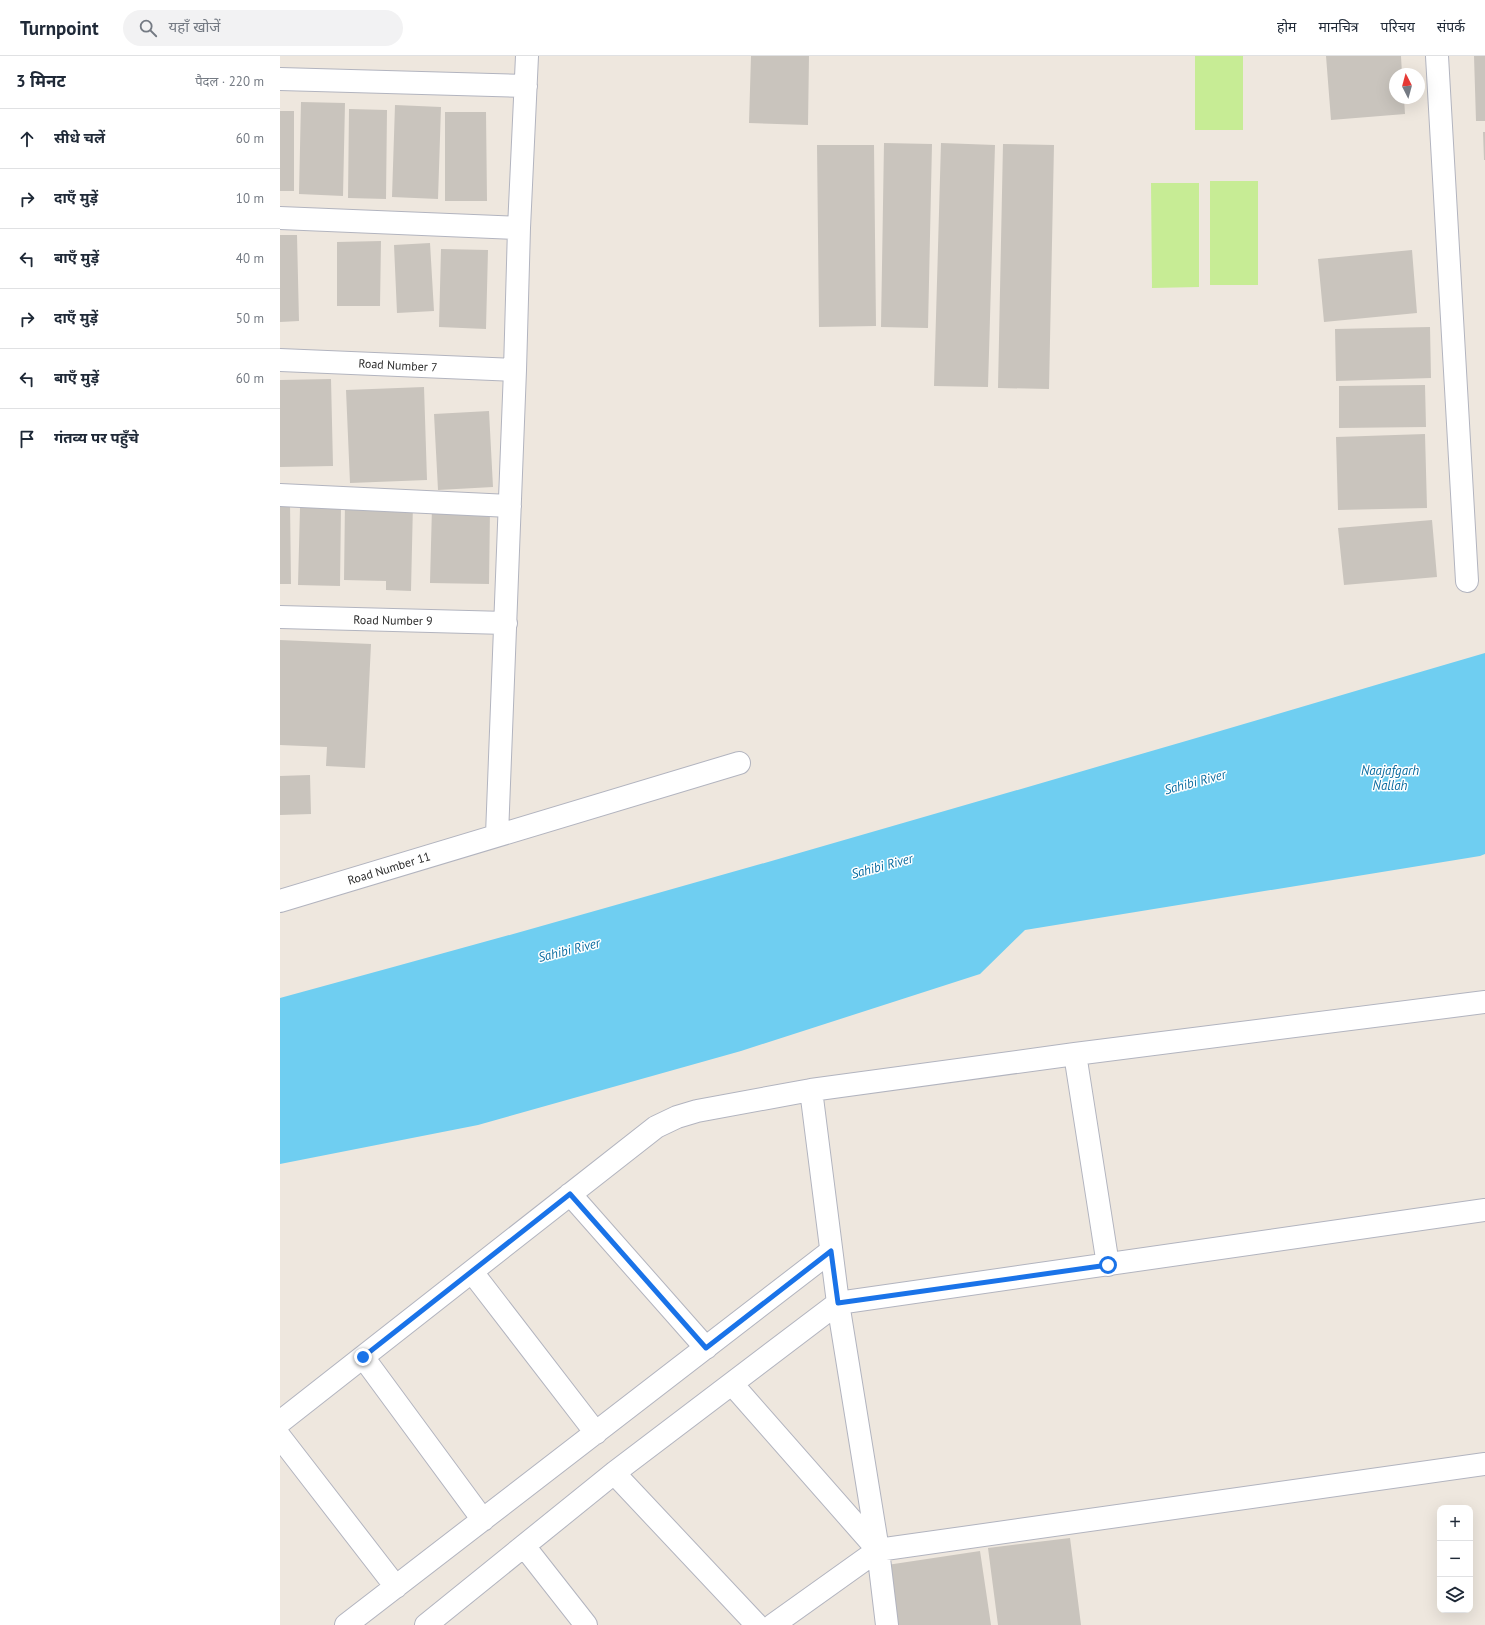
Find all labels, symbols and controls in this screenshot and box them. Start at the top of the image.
search box [123,10,403,46]
text: Turnpoint [20,16,99,40]
icon: search [137,17,159,39]
text: यहाँ खोजें [169,17,220,36]
text: होम [1277,18,1296,36]
text: मानचित्र [1318,18,1359,36]
text: परिचय [1381,18,1415,36]
text: संपर्क [1437,18,1465,36]
north arrow [1389,68,1425,104]
text: 3 मिनट [16,70,66,92]
text: पैदल · 220 m [195,73,264,90]
icon: ahead [16,128,38,150]
text: सीधे चलें [54,128,105,147]
text: 60 m [236,130,264,147]
icon: right [16,188,38,210]
text: दाएँ मुड़ें [54,188,98,207]
text: 10 m [236,190,264,207]
icon: left [16,248,38,270]
text: बाएँ मुड़ें [54,248,99,267]
text: 40 m [236,250,264,267]
icon: right [16,308,38,330]
text: दाएँ मुड़ें [54,308,98,327]
text: 50 m [236,310,264,327]
street label: Road Number 7 [358,355,438,375]
icon: left [16,368,38,390]
text: बाएँ मुड़ें [54,368,99,387]
text: 60 m [236,370,264,387]
icon: arrive [16,428,38,450]
text: गंतव्य पर पहुँचे [54,428,139,447]
street label: Road Number 9 [353,612,433,628]
water label: Naajafgarh Nallah [1361,762,1419,794]
water label: Sahibi River [1162,765,1228,798]
street label: Road Number 11 [346,848,432,888]
water label: Sahibi River [849,849,915,882]
water label: Sahibi River [536,934,602,966]
route start [1099,1256,1117,1274]
route end [354,1348,372,1366]
map controls [1437,1505,1473,1613]
button: + [1437,1505,1473,1541]
button: − [1437,1541,1473,1577]
button: layers [1437,1577,1473,1613]

